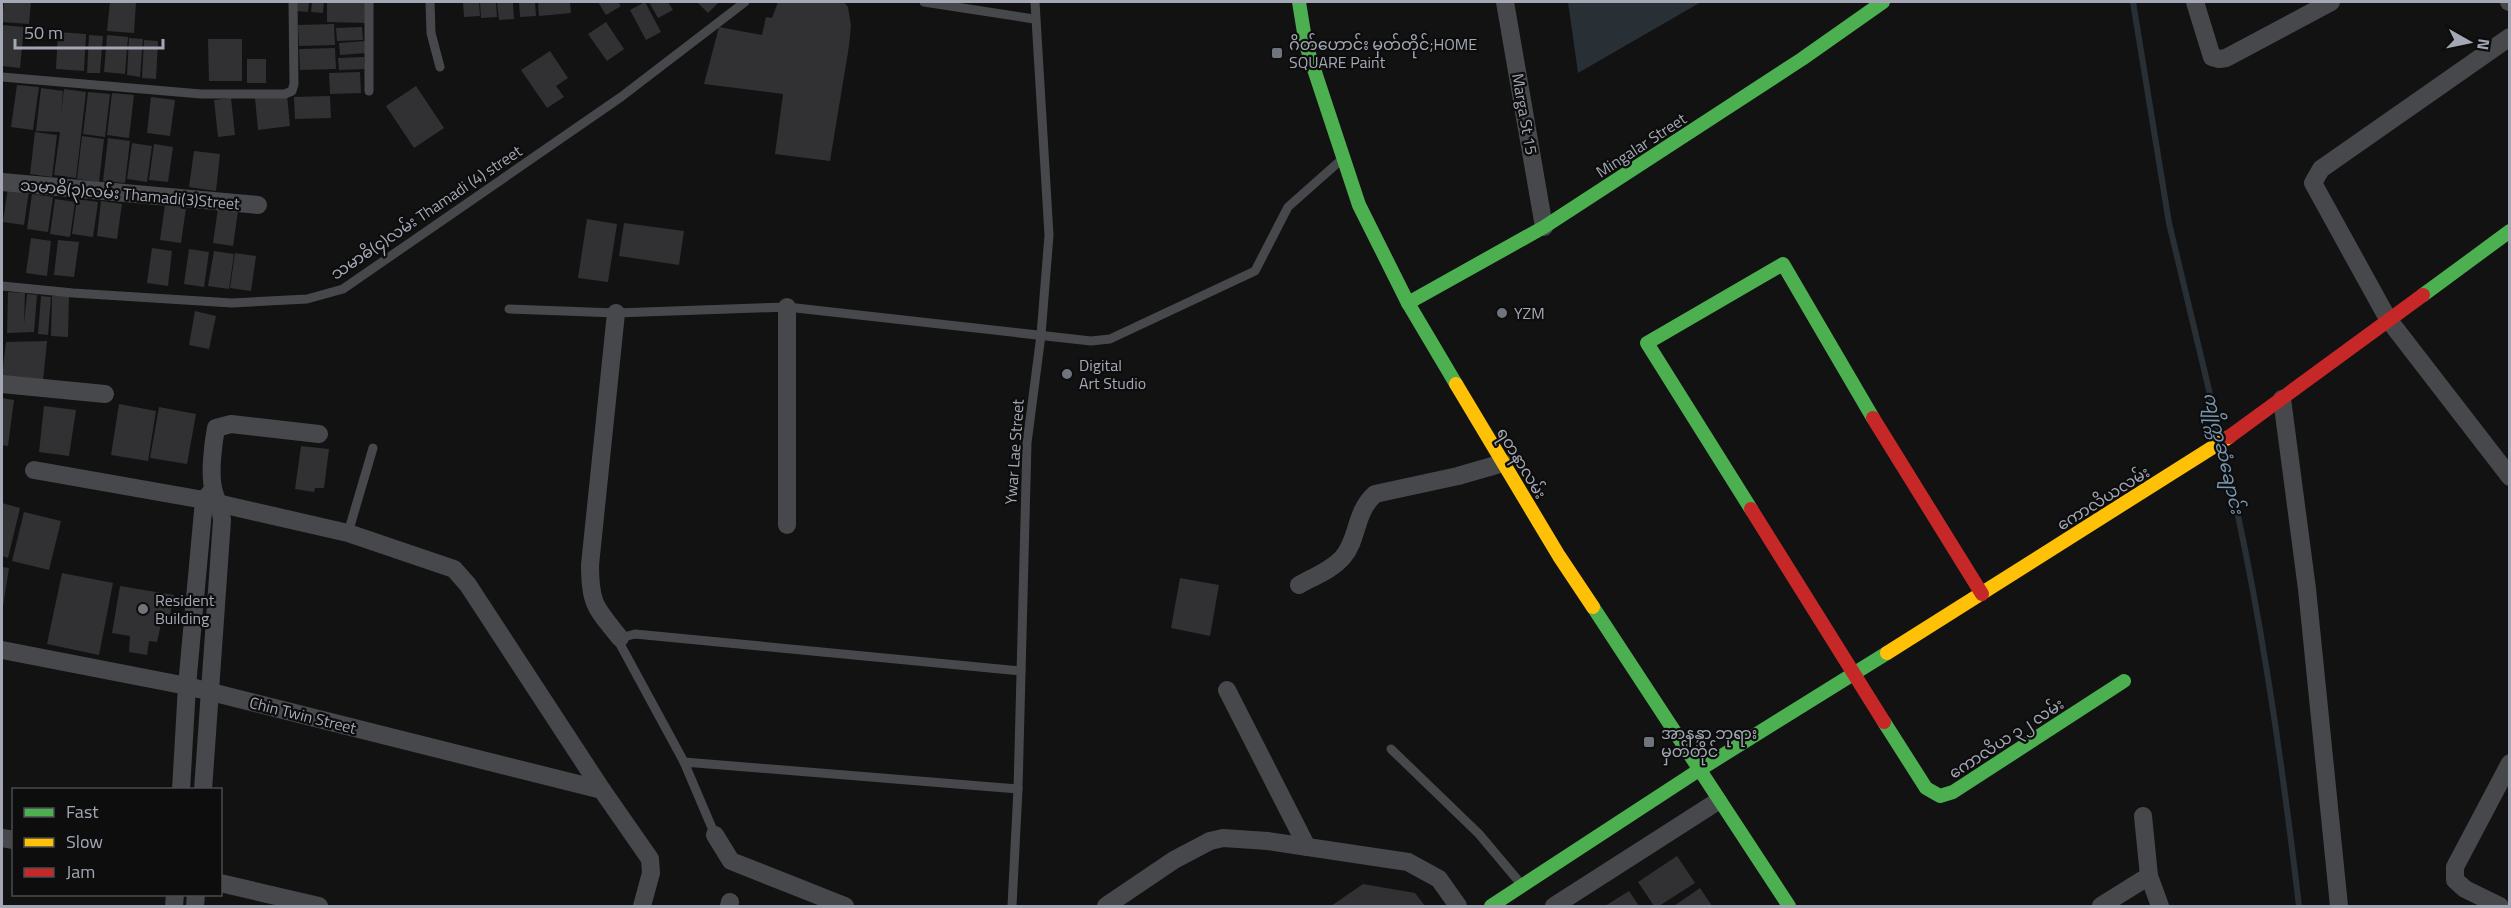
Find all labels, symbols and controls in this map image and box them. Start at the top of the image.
scale bar [15,12,164,50]
north arrow [2439,12,2499,72]
text: 50 m [24,19,63,46]
place label: ဂိတ်ဟောင်း မှတ်တိုင်;HOME SQUARE Paint [1289,32,1477,74]
text: N [2471,37,2497,52]
marker: ဂိတ်ဟောင်း မှတ်တိုင်;HOME SQUARE Paint [1270,46,1284,60]
street label: Marga St 15 [1506,71,1544,157]
street label: Mingalar Street [1591,106,1691,183]
street label: သမာဓိ(၄)လမ်း Thamadi (4) street [326,139,528,287]
street label: သမာဓိ(၃)လမ်း Thamadi(3)Street [19,172,241,218]
place label: YZM [1514,301,1545,325]
marker: YZM [1495,306,1509,320]
place label: Digital Art Studio [1079,353,1146,395]
marker: Digital Art Studio [1060,367,1074,381]
water label: ကျိုက္ကဆံချောင်း [2195,389,2252,519]
street label: Ywar Lae Street [998,398,1030,506]
street label: ရတနာလမ်း [1489,423,1553,504]
street label: ကောလိယလမ်း [2052,460,2154,536]
place label: Resident Building [155,588,215,630]
marker: Resident Building [136,602,150,616]
street label: Chin Twin Street [247,690,359,740]
street label: ကောလိယ ၃၂ လမ်း [1944,692,2070,786]
place label: အာနန္ဒာ ဘုရား မှတ်တိုင် [1661,721,1757,766]
marker: အာနန္ဒာ ဘုရား မှတ်တိုင် [1642,735,1656,749]
legend [12,788,222,896]
text: Fast [66,798,99,825]
text: Slow [66,828,103,855]
text: Jam [66,858,95,885]

